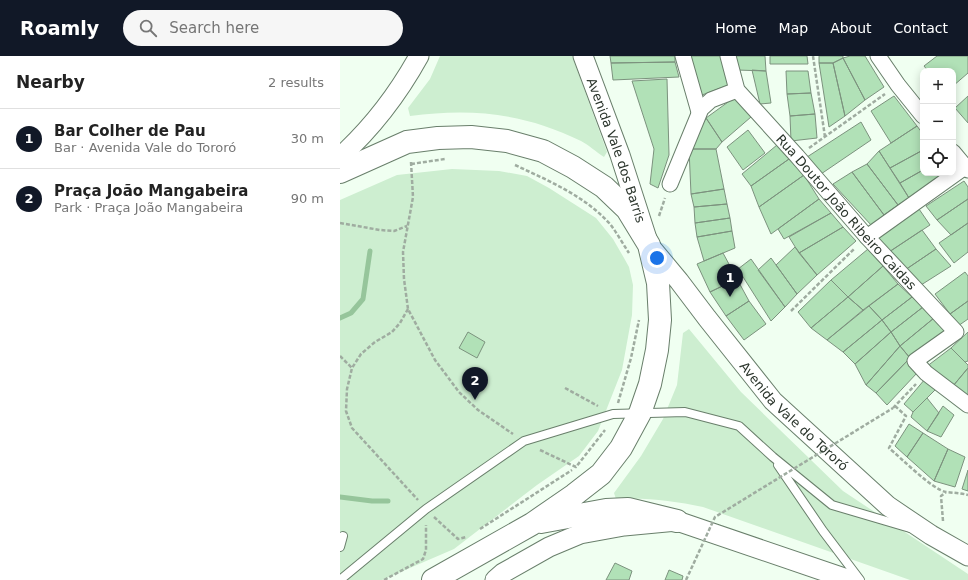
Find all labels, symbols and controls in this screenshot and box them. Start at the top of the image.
search box [123,10,403,46]
text: Roamly [20,17,99,39]
icon: search [137,17,159,39]
text: Search here [169,19,259,37]
text: Home [715,20,757,36]
text: Map [779,20,808,36]
text: About [830,20,872,36]
text: Contact [894,20,948,36]
map controls [920,68,956,176]
button: + [920,68,956,104]
text: Nearby [16,72,85,92]
text: 2 results [268,75,324,90]
street label: Avenida Vale dos Barris [584,76,649,225]
button: − [920,104,956,140]
text: Bar Colher de Pau [54,122,206,140]
text: 1 [24,131,34,146]
text: 30 m [291,131,324,146]
street label: Rua Doutor João Ribeiro Caidas [773,131,920,293]
text: Bar · Avenida Vale do Tororó [54,140,236,155]
button: locate [920,140,956,176]
text: Praça João Mangabeira [54,182,248,200]
text: 2 [24,191,34,206]
text: 90 m [291,191,324,206]
text: Park · Praça João Mangabeira [54,200,243,215]
your location [647,248,667,268]
pin: 1 [717,264,743,297]
street label: Avenida Vale do Tororó [737,358,851,474]
pin: 2 [462,367,488,400]

